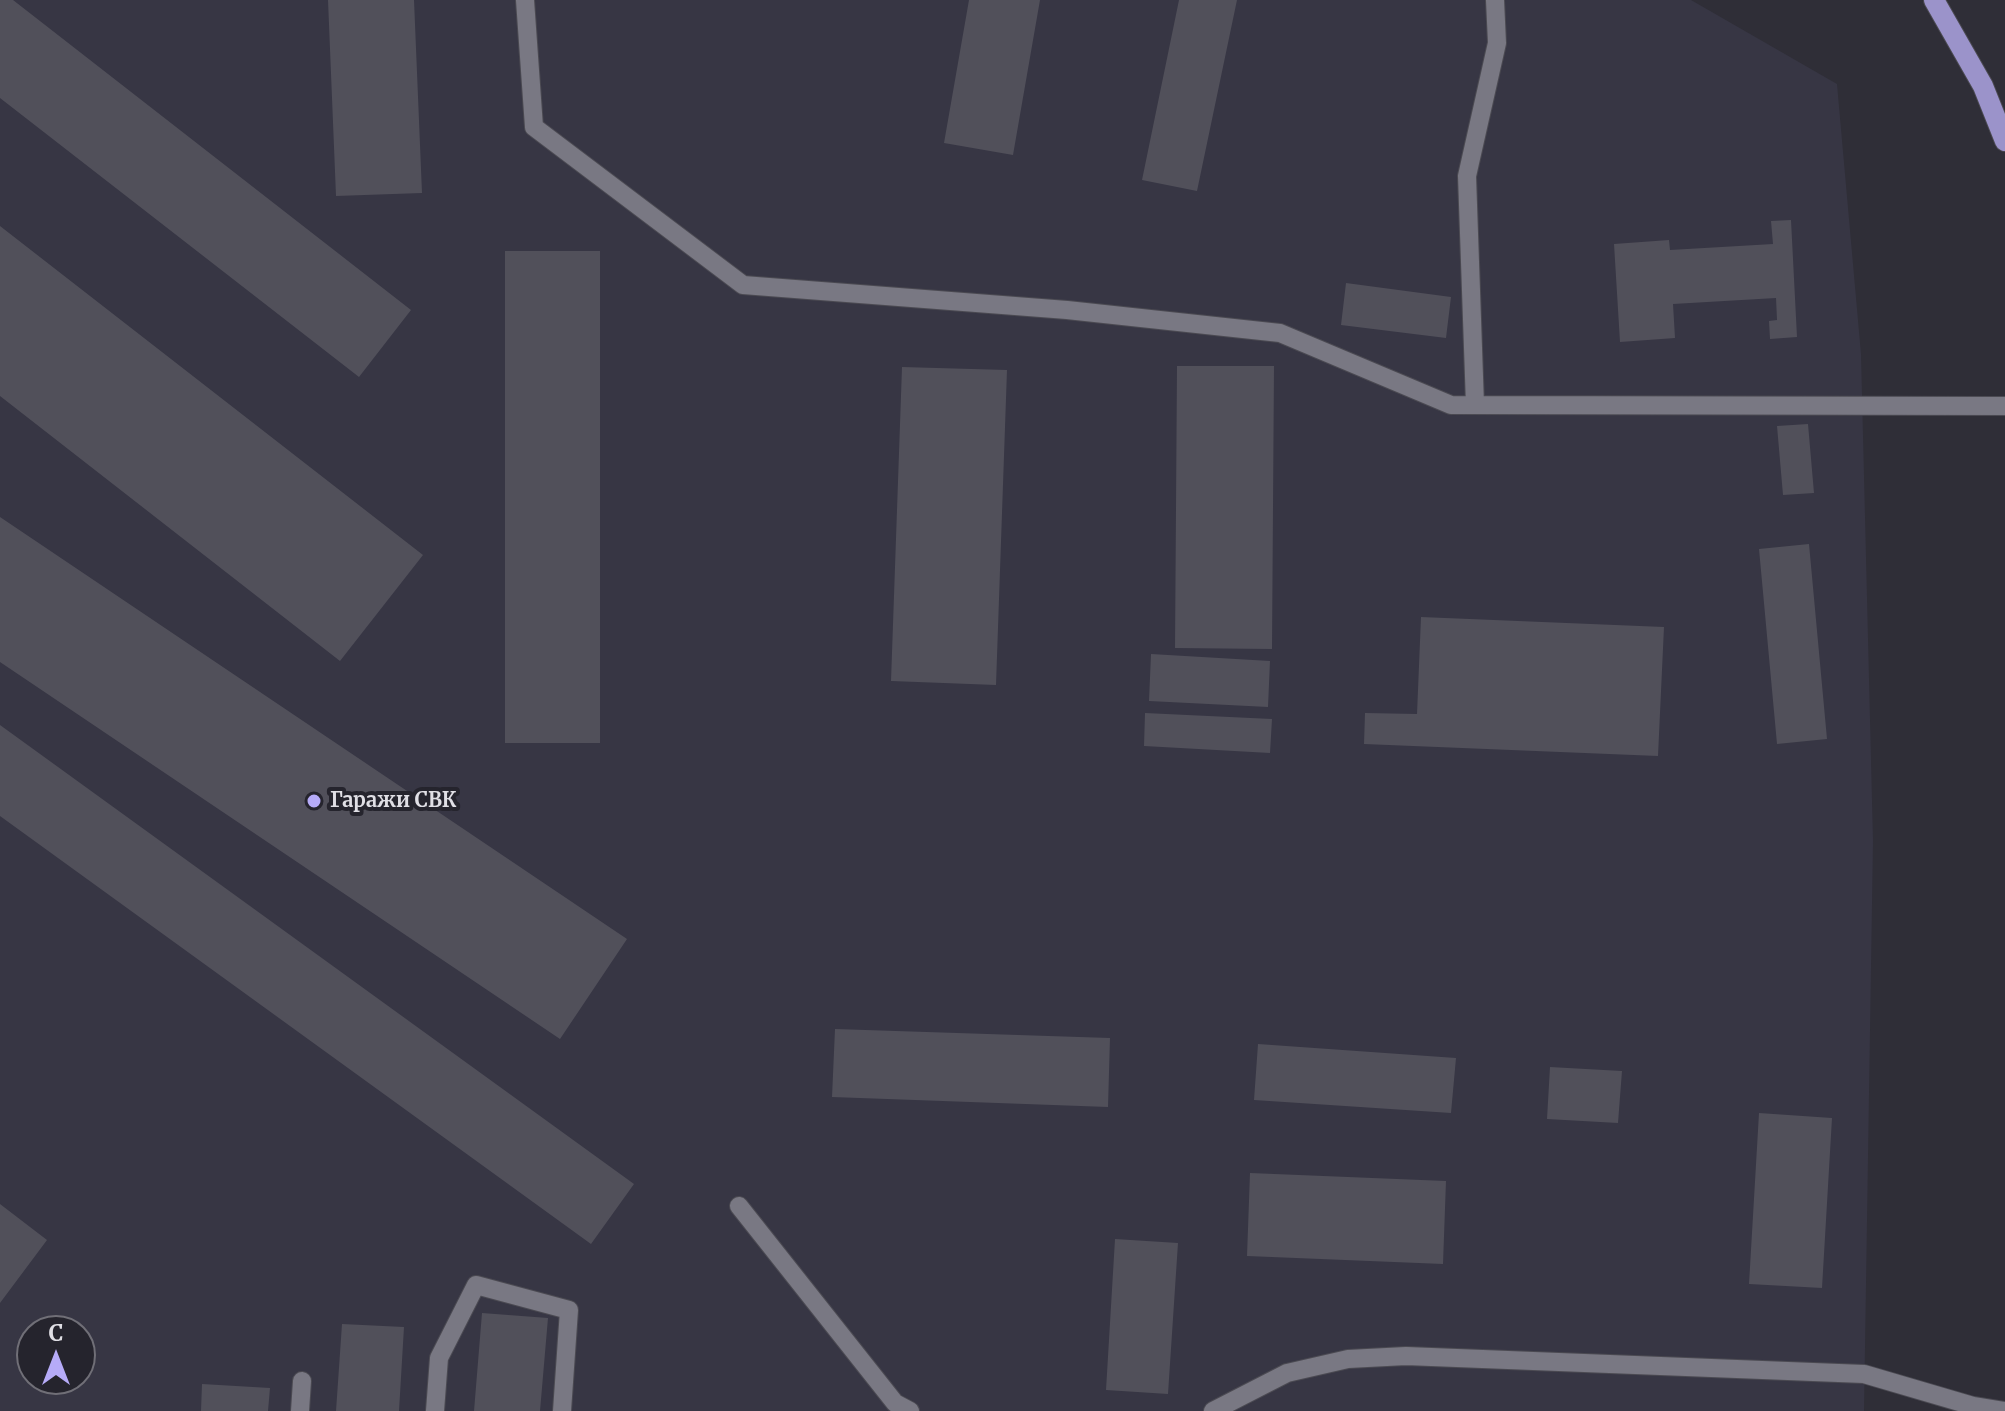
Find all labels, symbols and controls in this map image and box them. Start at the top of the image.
place label: Гаражи СВК [330,789,456,813]
marker: Гаражи СВК [305,792,323,810]
north arrow [16,1315,96,1395]
text: С [49,1319,63,1347]

